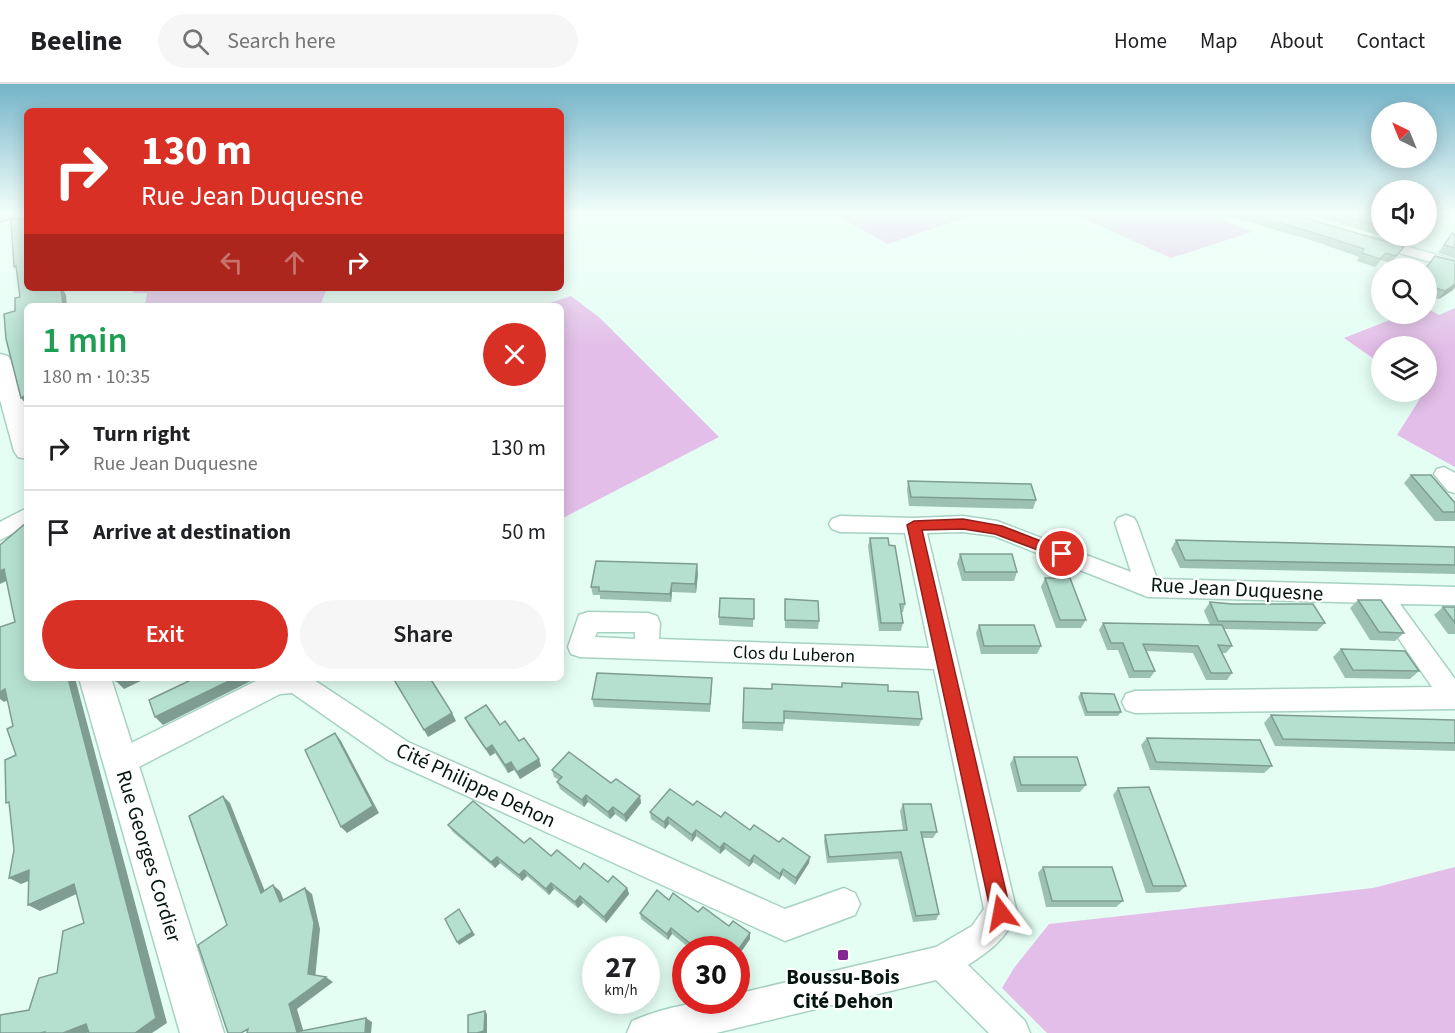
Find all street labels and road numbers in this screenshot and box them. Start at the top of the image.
street label: Rue Jean Duquesne [1150,569,1324,609]
street label: Clos du Luberon [733,640,855,669]
street label: Cité Philippe Dehon [391,735,561,835]
street label: Rue Georges Cordier [109,766,190,946]

